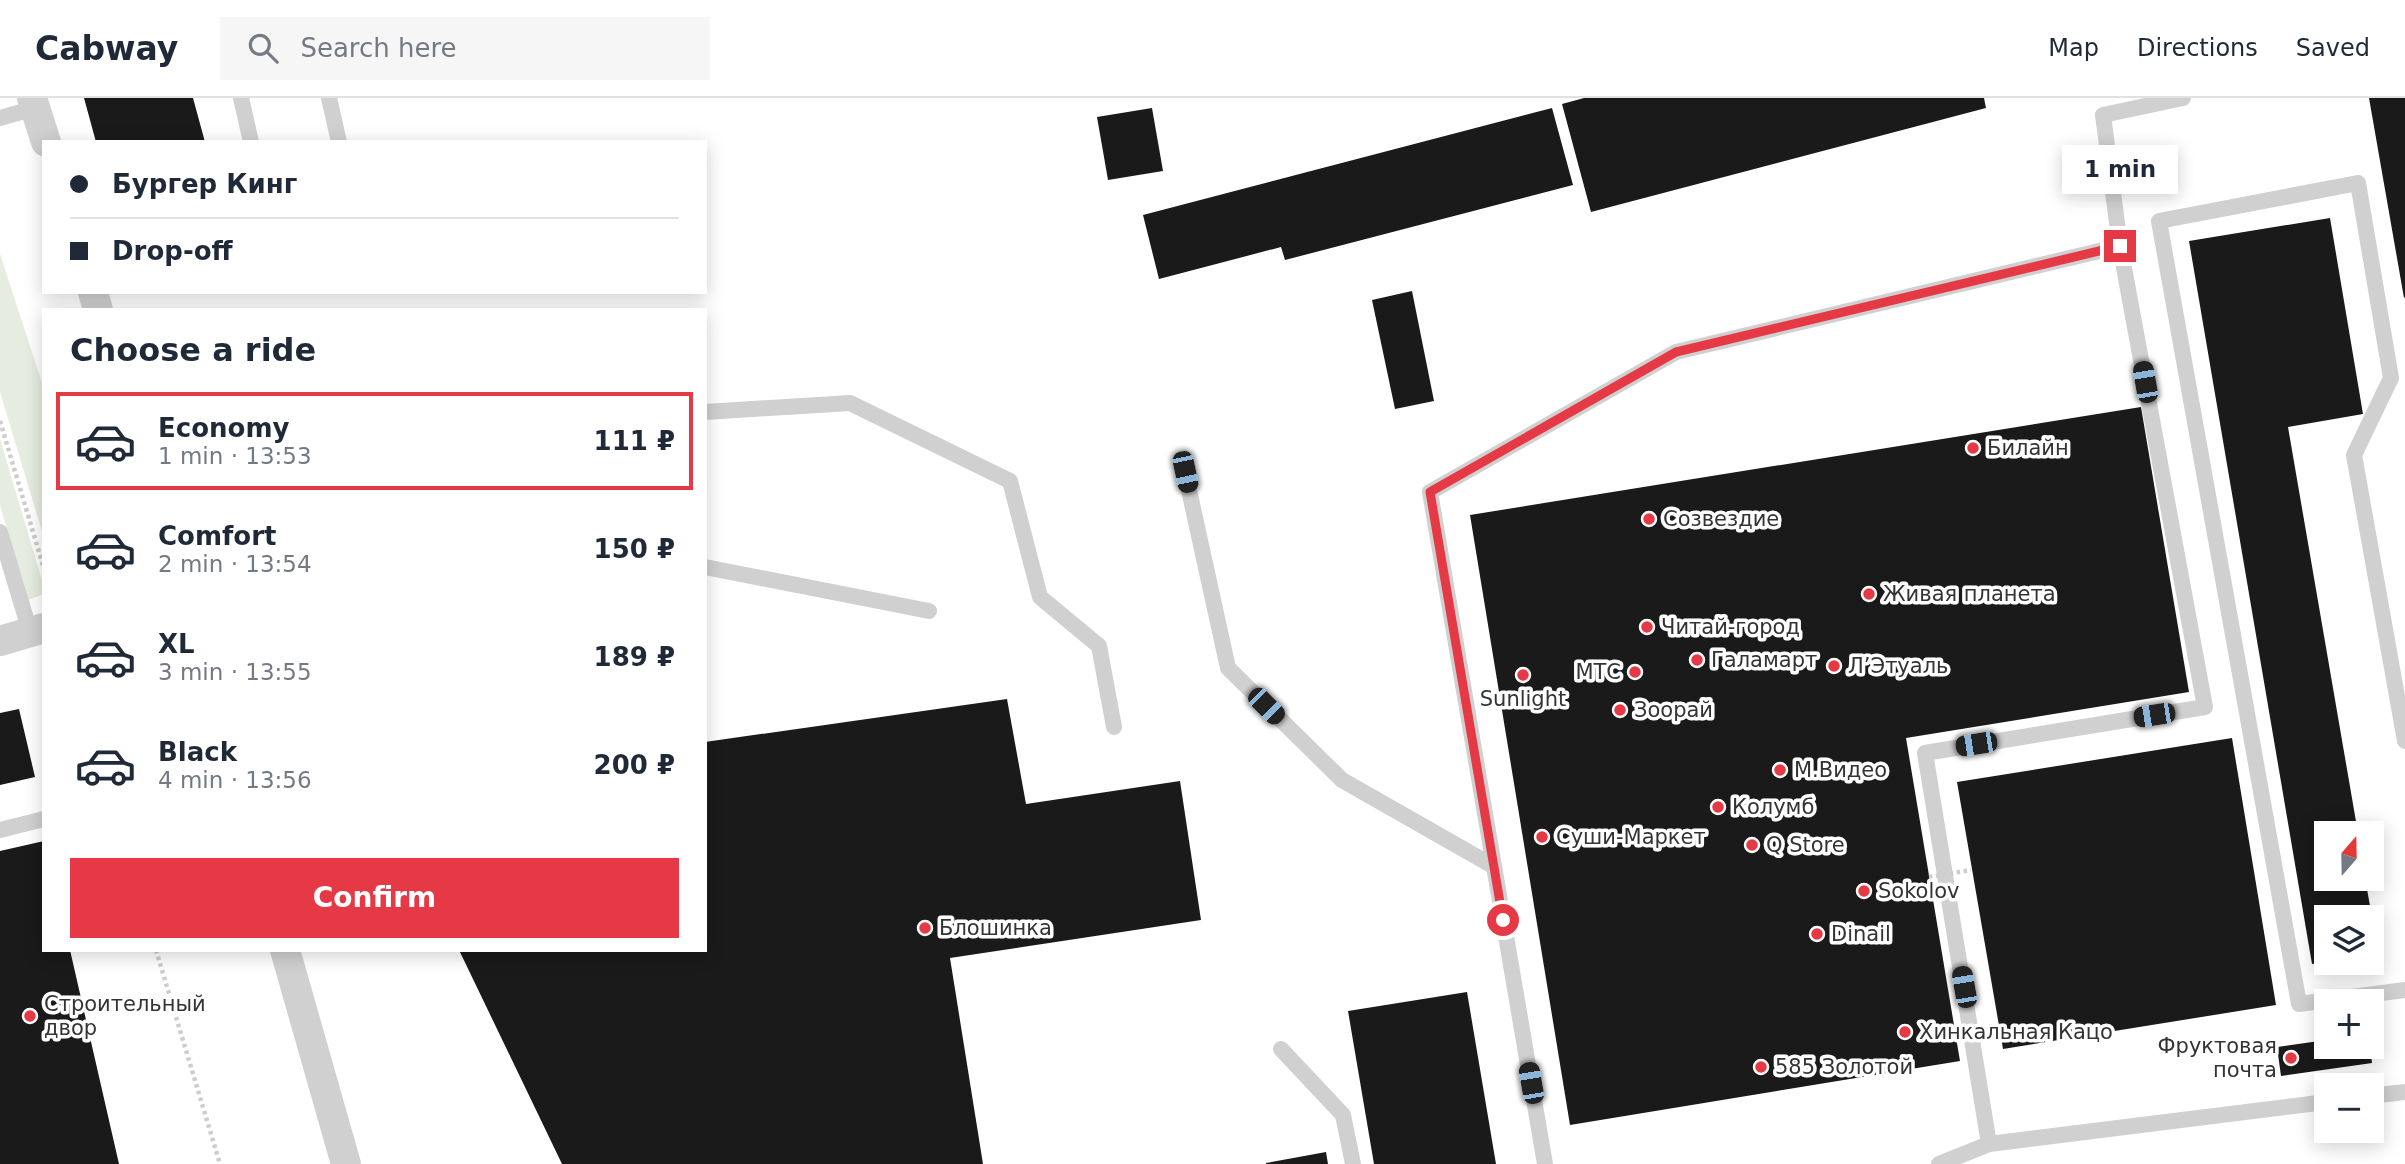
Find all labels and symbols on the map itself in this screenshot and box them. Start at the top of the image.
callout: 1 min [2062,144,2178,194]
route end [2104,230,2136,262]
car [2132,359,2159,405]
place label: Билайн [1987,436,2069,460]
marker: Билайн [1965,440,1981,456]
car [1171,449,1200,495]
place label: Созвездие [1663,507,1779,531]
marker: Созвездие [1641,511,1657,527]
place label: Живая планета [1883,582,2056,606]
marker: Живая планета [1861,586,1877,602]
place label: Читай-город [1661,615,1800,639]
marker: Читай-город [1639,619,1655,635]
place label: Галамарт [1711,648,1817,672]
marker: Галамарт [1689,652,1705,668]
place label: Л’Этуаль [1848,654,1948,678]
marker: Л’Этуаль [1826,658,1842,674]
place label: МТС [1575,660,1621,684]
marker: МТС [1627,664,1643,680]
marker: Sunlight [1515,667,1531,683]
car [1244,684,1289,728]
place label: Sunlight [1480,687,1566,711]
place label: Зоорай [1634,698,1713,722]
car [2132,701,2177,729]
marker: Зоорай [1612,702,1628,718]
car [1954,730,1999,758]
place label: М.Видео [1794,758,1887,782]
marker: М.Видео [1772,762,1788,778]
place label: Колумб [1732,795,1814,819]
marker: Колумб [1710,799,1726,815]
north arrow [2314,821,2384,891]
place label: Суши-Маркет [1556,825,1706,849]
marker: Суши-Маркет [1534,829,1550,845]
place label: Q Store [1766,833,1845,857]
marker: Q Store [1744,837,1760,853]
place label: Sokolov [1878,879,1960,903]
marker: Sokolov [1856,883,1872,899]
route start [1487,904,1519,936]
place label: Блошинка [939,916,1052,940]
marker: Блошинка [917,920,933,936]
place label: Dinail [1831,922,1891,946]
marker: Dinail [1809,926,1825,942]
car [1951,964,1978,1010]
place label: Строительный двор [44,992,206,1040]
marker: Строительный двор [22,1008,38,1024]
place label: Хинкальная Кацо [1919,1020,2113,1044]
marker: Хинкальная Кацо [1897,1024,1913,1040]
place label: Фруктовая почта [2158,1034,2277,1082]
marker: Фруктовая почта [2283,1050,2299,1066]
place label: 585 Золотой [1775,1055,1913,1079]
marker: 585 Золотой [1753,1059,1769,1075]
car [1518,1060,1545,1106]

